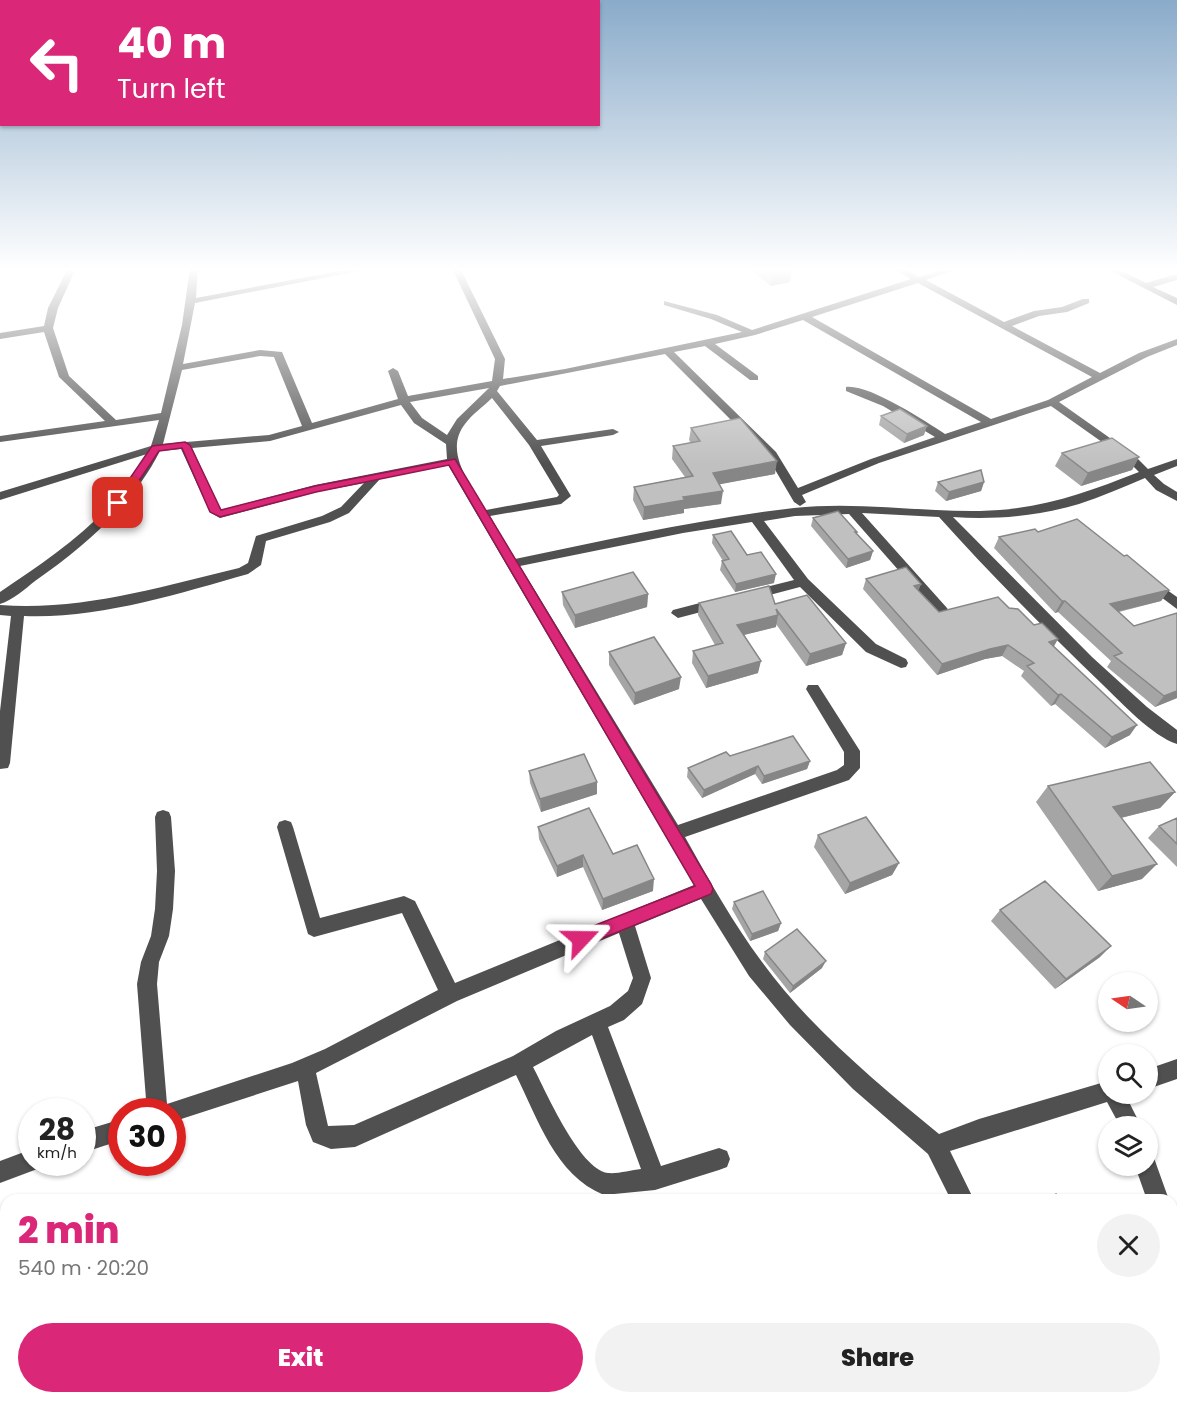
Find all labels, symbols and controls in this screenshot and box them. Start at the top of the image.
text: 40 m [117,14,226,73]
icon: left [18,24,96,102]
text: Turn left [117,70,226,107]
pin [92,477,143,528]
icon: arrive [101,486,134,519]
position arrow [549,907,613,971]
north arrow [1098,972,1158,1032]
map controls [1098,972,1158,1176]
button: search [1098,1044,1158,1104]
speed limit sign: 30 [108,1098,186,1176]
text: 28 [39,1108,75,1151]
button: layers [1098,1116,1158,1176]
text: km/h [37,1142,77,1163]
text: 2 min [18,1205,120,1256]
button: close [1097,1214,1160,1277]
text: 540 m · 20:20 [18,1254,149,1282]
button: Exit [18,1323,583,1392]
button: Share [595,1323,1160,1392]

